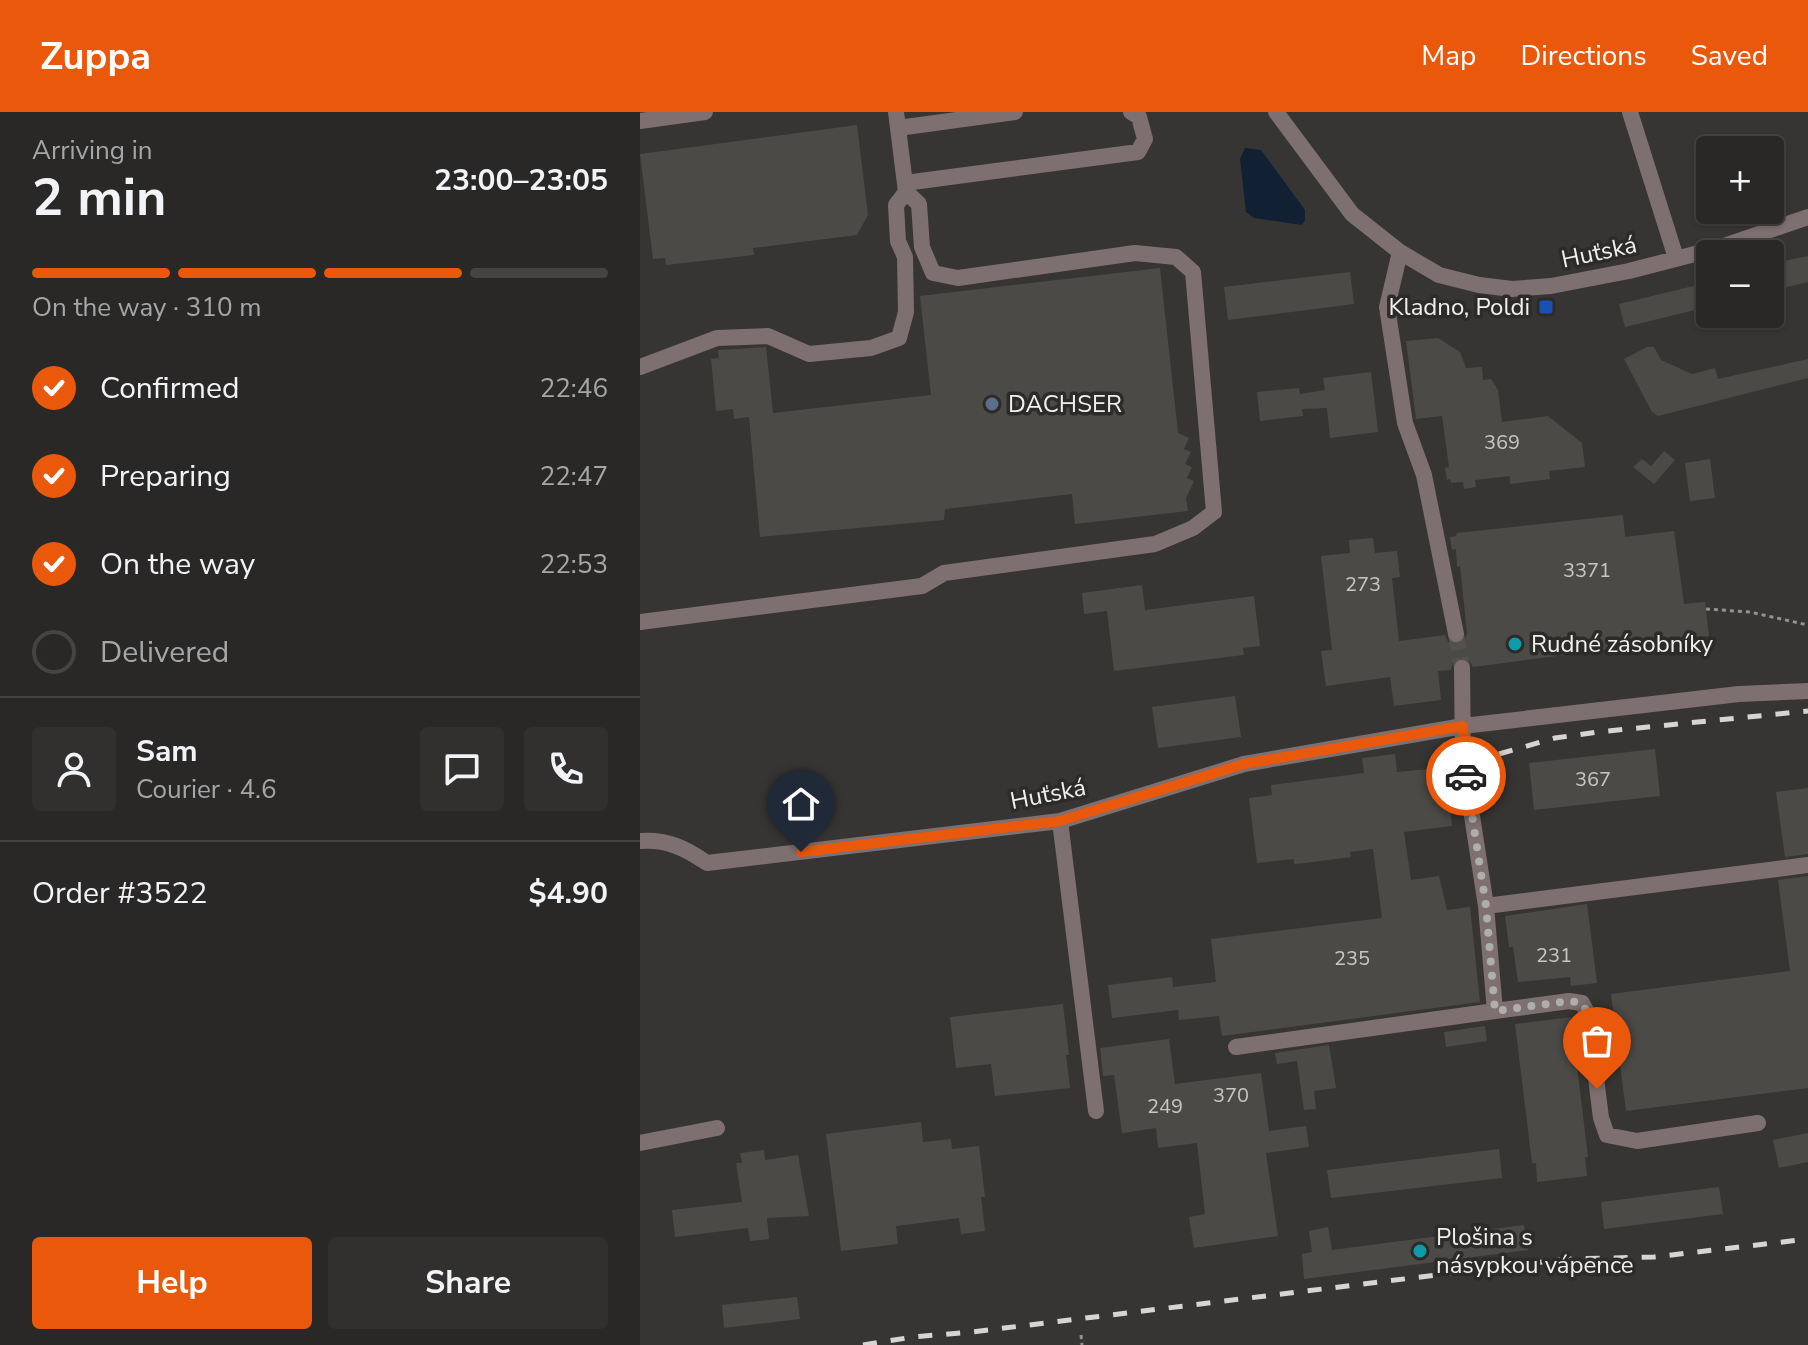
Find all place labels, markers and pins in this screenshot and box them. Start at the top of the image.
place label: Kladno, Poldi [1389,291,1530,323]
marker: Kladno, Poldi [1537,298,1555,316]
place label: DACHSER [1008,388,1122,420]
marker: DACHSER [983,395,1001,413]
place label: Rudné zásobníky [1531,628,1714,660]
marker: Rudné zásobníky [1506,635,1524,653]
pin [767,770,835,852]
pin [1563,1007,1631,1089]
place label: Plošina s násypkou vápence [1436,1221,1634,1281]
marker: Plošina s násypkou vápence [1411,1242,1429,1260]

